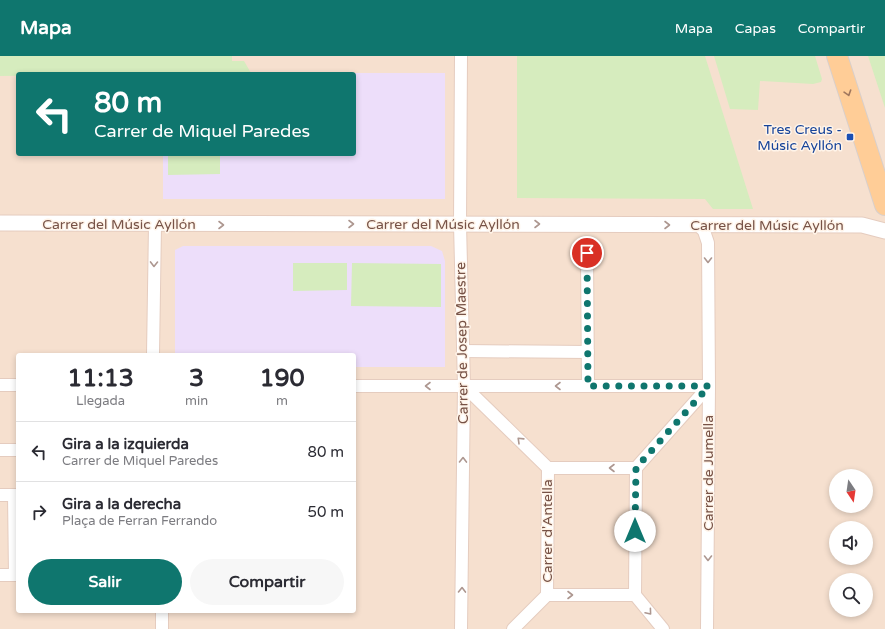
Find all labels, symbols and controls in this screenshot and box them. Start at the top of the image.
text: Mapa [20,17,72,39]
text: Mapa [675,20,713,37]
text: Capas [735,20,776,37]
text: Compartir [798,20,865,37]
text: 80 m [94,86,162,120]
icon: left [28,88,80,140]
one-way arrow [844,89,852,96]
text: Carrer de Miquel Paredes [94,120,310,142]
place label: Tres Creus - Músic Ayllón [757,121,842,154]
marker: Tres Creus - Músic Ayllón [845,132,855,142]
street label: Carrer del Músic Ayllón [42,216,196,233]
street label: Carrer del Músic Ayllón [366,216,520,233]
street label: Carrer del Músic Ayllón [690,217,844,234]
one-way arrow [348,220,354,228]
one-way arrow [534,220,540,229]
one-way arrow [218,221,224,229]
one-way arrow [664,221,670,229]
pin [570,236,604,270]
icon: arrive [576,242,598,264]
one-way arrow [704,257,712,263]
one-way arrow [150,261,159,267]
street label: Carrer de Josep Maestre [452,262,472,424]
text: 11:13 [67,364,134,393]
text: 3 [189,364,204,393]
text: 190 [259,364,305,393]
one-way arrow [425,382,431,390]
one-way arrow [555,382,561,390]
text: Llegada [76,393,125,409]
text: min [185,393,208,409]
text: m [276,393,288,409]
street label: Carrer de Jumella [700,415,717,531]
text: Gira a la izquierda [62,435,189,453]
one-way arrow [517,437,525,445]
icon: left [28,441,50,463]
text: 80 m [307,443,344,461]
text: Carrer de Miquel Paredes [62,453,218,469]
one-way arrow [459,457,467,463]
one-way arrow [609,464,615,472]
north arrow [829,469,873,513]
map controls [829,469,873,617]
street label: Carrer d'Antella [539,479,556,583]
text: Gira a la derecha [62,495,181,513]
icon: right [28,501,50,523]
text: 50 m [307,503,344,521]
position arrow [614,510,656,552]
text: Plaça de Ferran Ferrando [62,513,217,529]
button: sound [829,521,873,565]
one-way arrow [704,555,712,561]
button: Salir [28,559,182,605]
button: Compartir [190,559,344,605]
button: search [829,573,873,617]
one-way arrow [458,587,466,593]
one-way arrow [567,591,573,599]
one-way arrow [644,607,651,615]

